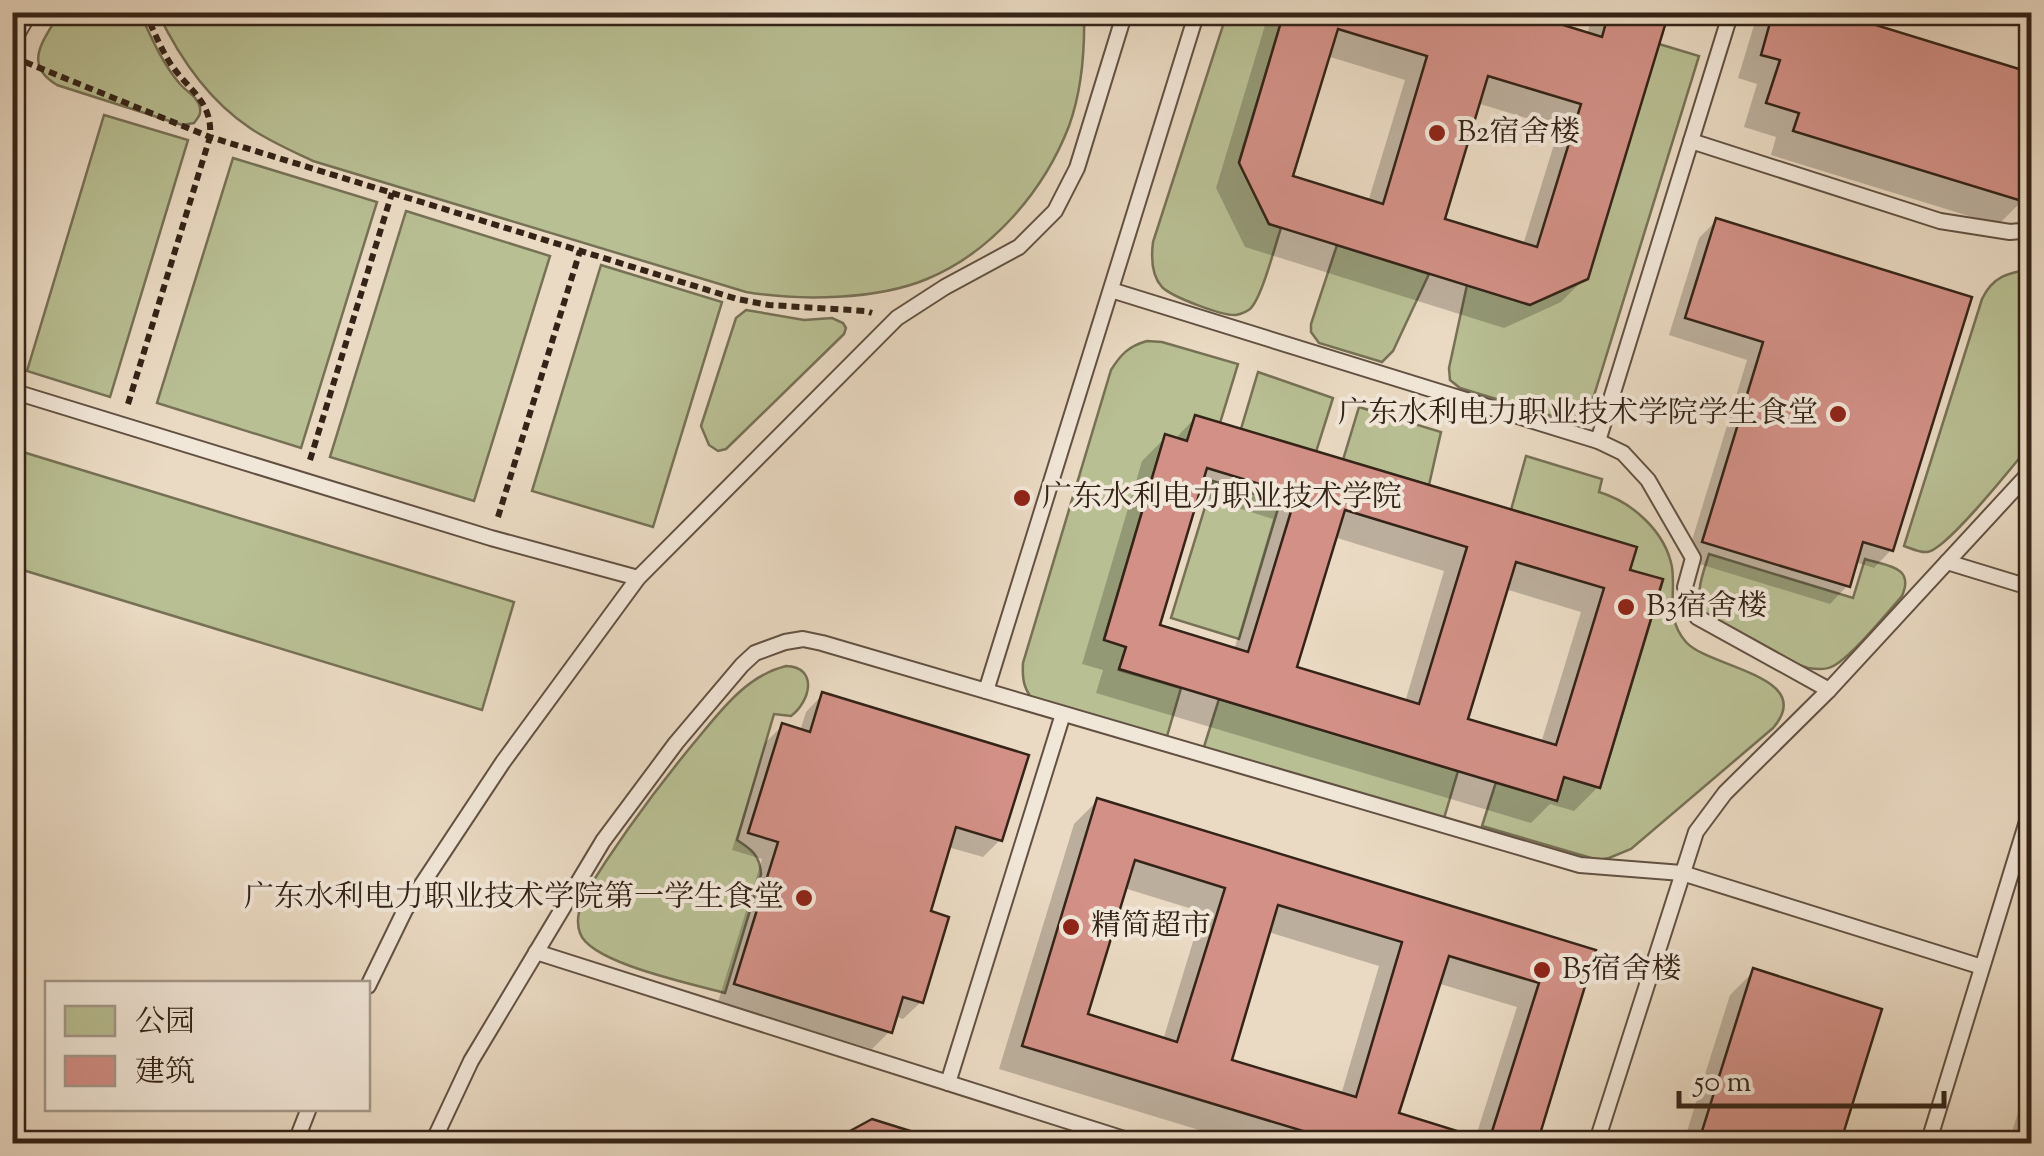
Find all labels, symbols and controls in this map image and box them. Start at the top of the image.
place label: B2宿舍楼 [1457,112,1580,155]
marker: B2宿舍楼 [1426,122,1448,144]
place label: 广东水利电力职业技术学院学生食堂 [1338,393,1818,436]
marker: 广东水利电力职业技术学院学生食堂 [1827,403,1849,425]
place label: 广东水利电力职业技术学院 [1042,477,1402,520]
marker: 广东水利电力职业技术学院 [1011,487,1033,509]
place label: B3宿舍楼 [1646,586,1767,629]
marker: B3宿舍楼 [1615,596,1637,618]
place label: 广东水利电力职业技术学院第一学生食堂 [244,877,784,920]
marker: 广东水利电力职业技术学院第一学生食堂 [793,887,815,909]
place label: 精简超市 [1091,906,1211,949]
marker: 精简超市 [1060,916,1082,938]
place label: B5宿舍楼 [1562,949,1681,992]
marker: B5宿舍楼 [1531,959,1553,981]
legend [45,981,370,1111]
text: 公园 [135,1002,195,1045]
scale bar [1679,1046,1944,1108]
text: 建筑 [135,1052,195,1095]
text: 50 m [1692,1062,1752,1105]

